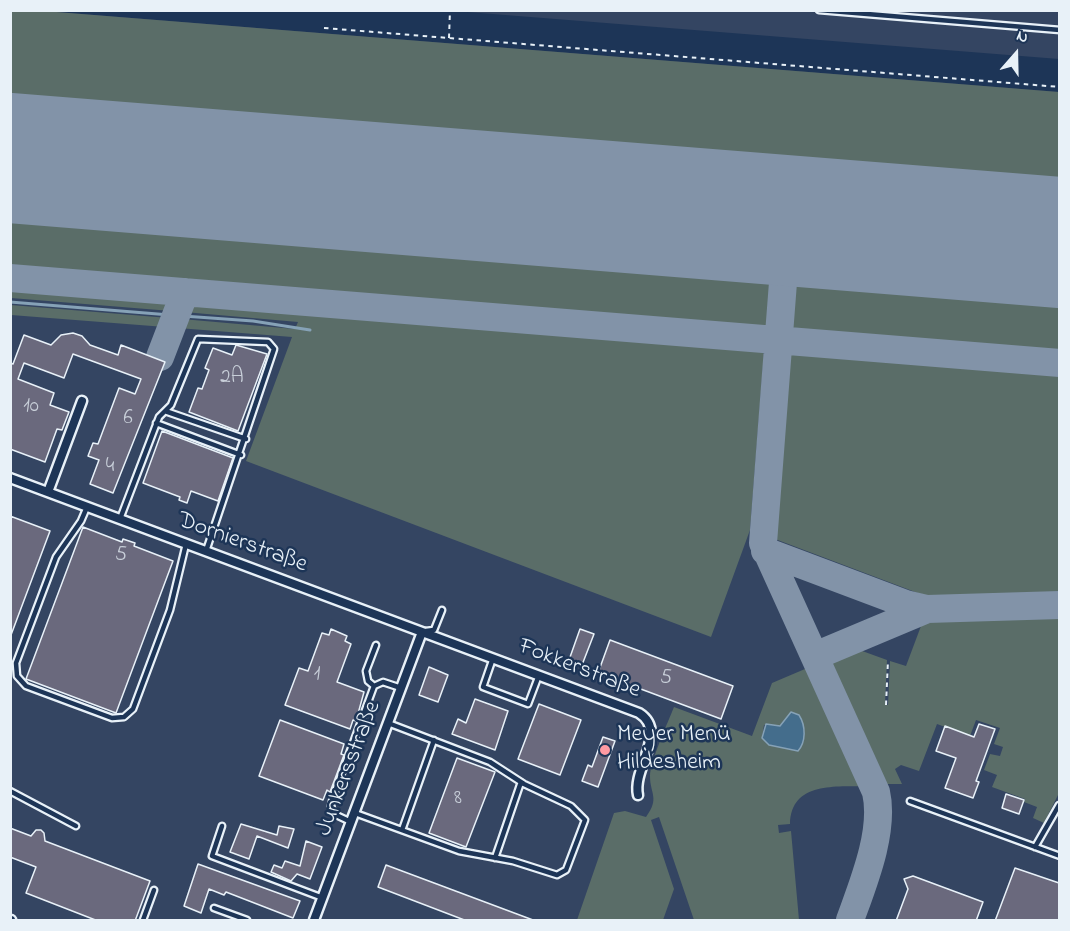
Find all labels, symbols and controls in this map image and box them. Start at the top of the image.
north arrow [986,24,1046,84]
text: N [1013,24,1031,50]
house number: 2A [220,366,244,392]
house number: 10 [23,395,39,421]
house number: 6 [123,407,133,433]
house number: 4 [106,455,114,481]
street label: Dornierstraße [173,507,311,581]
house number: 5 [115,544,127,570]
street label: Fokkerstraße [514,634,644,706]
house number: 1 [314,663,320,689]
house number: 5 [660,667,672,693]
street label: Junkersstraße [311,698,389,840]
place label: Meyer Menü Hildesheim [617,722,731,778]
marker: Meyer Menü Hildesheim [598,743,612,757]
house number: 8 [454,787,462,813]

